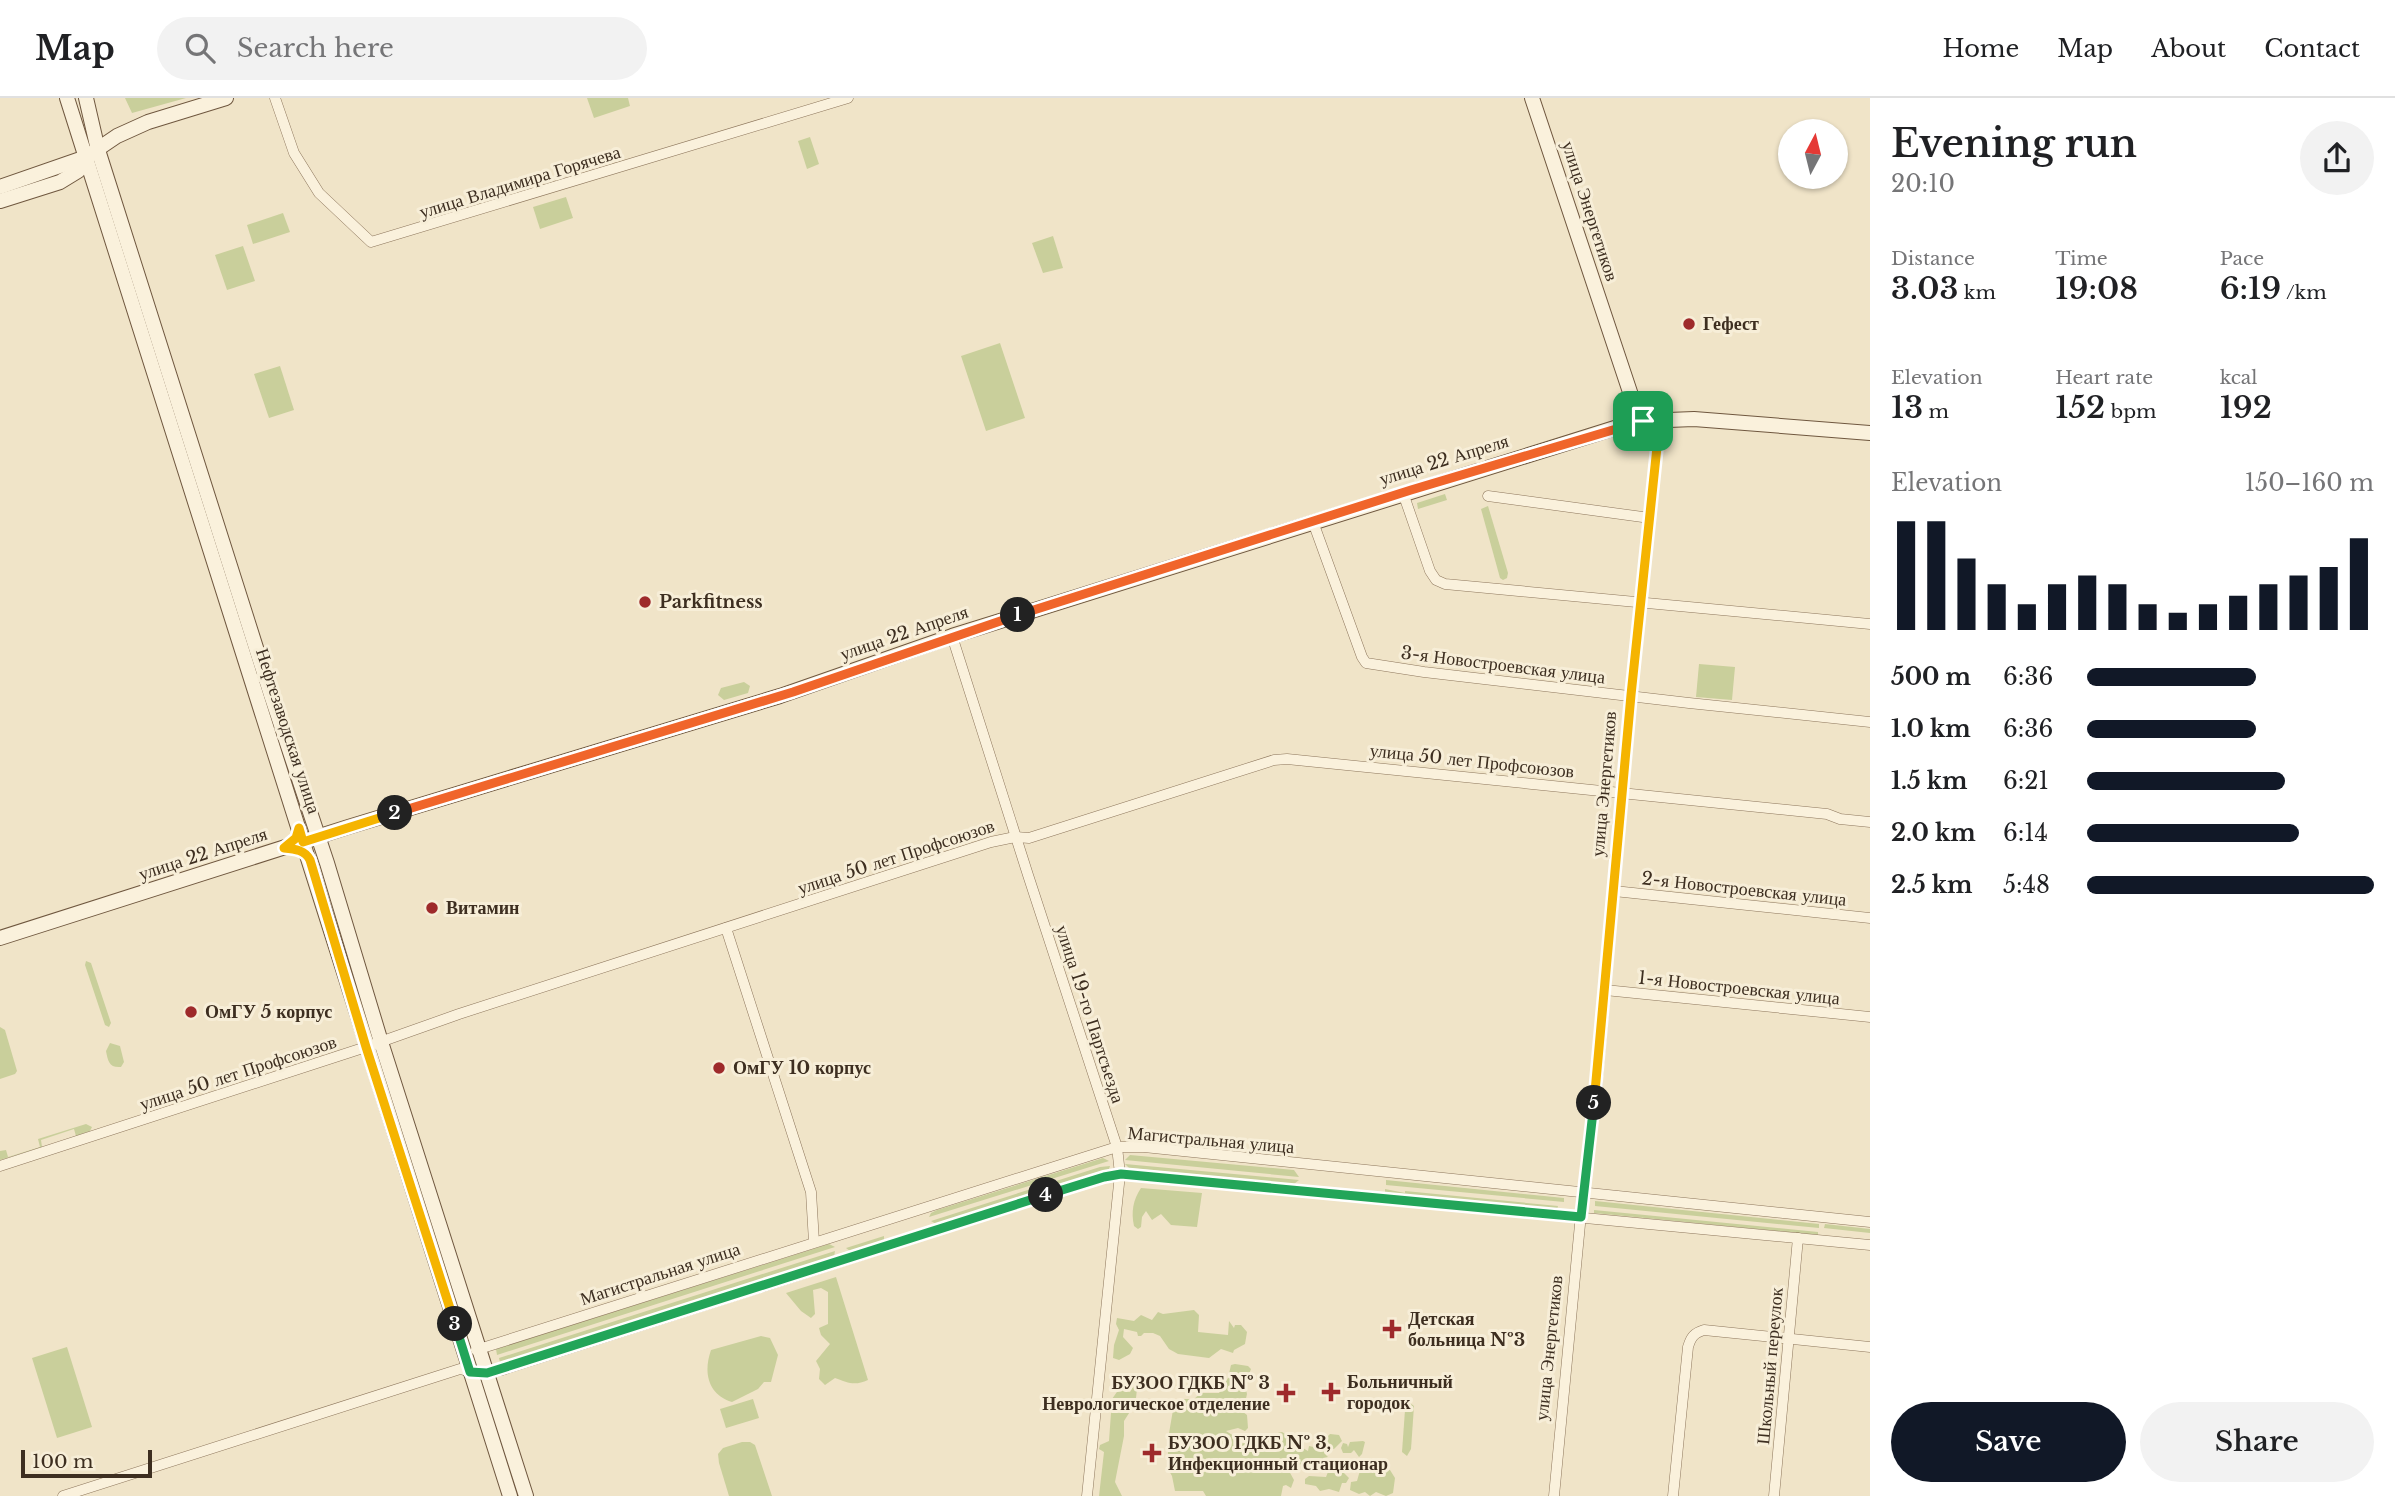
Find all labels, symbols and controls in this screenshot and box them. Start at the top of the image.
search box [157,17,647,80]
text: Map [35,28,115,69]
icon: search [181,29,219,67]
text: Search here [237,32,394,64]
text: Home [1943,34,2019,63]
text: Map [2057,34,2113,63]
text: About [2151,34,2226,63]
text: Contact [2264,34,2360,63]
north arrow [1778,119,1848,189]
map controls [1778,119,1848,189]
text: Evening run [1891,120,2137,167]
button: share [2300,121,2374,195]
street label: улица Энергетиков [1557,138,1623,284]
street label: улица Владимира Горячева [417,141,623,223]
text: 20:10 [1891,170,1955,198]
text: Distance [1891,247,1975,270]
text: Time [2055,247,2108,270]
text: Pace [2220,247,2264,270]
text: 3.03 [1891,270,1958,307]
text: 19:08 [2055,270,2138,307]
text: 6:19 [2220,270,2281,307]
text: km [1958,281,1996,304]
text: /km [2281,281,2327,304]
place label: Гефест [1703,313,1759,335]
marker: Гефест [1681,316,1697,332]
text: Elevation [1891,366,1983,389]
text: Heart rate [2055,366,2153,389]
text: kcal [2220,366,2258,389]
text: 13 [1891,389,1923,426]
text: 152 [2055,389,2105,426]
text: 192 [2220,389,2272,426]
pin [1613,391,1673,451]
text: m [1923,400,1949,423]
text: bpm [2105,400,2156,423]
icon: arrive [1624,402,1662,440]
street label: улица 22 Апреля [1377,430,1511,490]
text: Elevation [1891,469,2002,497]
text: 150–160 m [2245,469,2374,497]
place label: Parkfitness [659,591,763,613]
marker: Parkfitness [637,594,653,610]
pin: 1 [1000,598,1036,632]
street label: улица 22 Апреля [837,601,971,665]
text: 1 [1013,603,1022,626]
street label: 3-я Новостроевская улица [1400,642,1606,688]
street label: Нефтезаводская улица [251,646,325,816]
text: 500 m [1891,663,1971,691]
text: 6:36 [2003,663,2053,691]
street label: улица Энергетиков [1587,710,1621,858]
text: 1.0 km [1891,715,1971,743]
text: 6:36 [2003,715,2053,743]
street label: улица 50 лет Профсоюзов [1369,739,1575,783]
text: 1.5 km [1891,767,1968,795]
text: 6:21 [2003,767,2049,795]
pin: 2 [378,796,412,830]
text: 2 [388,801,401,824]
street label: улица 50 лет Профсоюзов [795,815,997,899]
text: 2.0 km [1891,819,1976,847]
text: 6:14 [2003,819,2048,847]
street label: улица 22 Апреля [136,823,270,885]
street label: 2-я Новостроевская улица [1641,867,1847,911]
text: 2.5 km [1891,871,1972,899]
text: 5:48 [2003,871,2050,899]
place label: Витамин [446,897,519,919]
marker: Витамин [424,900,440,916]
street label: улица 19-го Партсъезда [1051,922,1129,1106]
street label: 1-я Новостроевская улица [1637,966,1841,1010]
place label: ОмГУ 5 корпус [205,1001,332,1023]
marker: ОмГУ 5 корпус [183,1004,199,1020]
street label: улица 50 лет Профсоюзов [137,1031,339,1115]
place label: ОмГУ 10 корпус [733,1057,871,1079]
marker: ОмГУ 10 корпус [711,1060,727,1076]
pin: 5 [1576,1086,1612,1121]
text: 5 [1588,1091,1599,1114]
street label: Магистральная улица [1127,1122,1295,1158]
pin: 4 [1028,1178,1064,1212]
text: 4 [1039,1183,1052,1206]
street label: Магистральная улица [577,1238,743,1310]
street label: улица Энергетиков [1530,1274,1568,1422]
street label: Школьный переулок [1752,1286,1788,1445]
pin: 3 [438,1306,472,1342]
place label: Детская больница №3 [1408,1308,1525,1351]
text: 3 [448,1312,461,1335]
marker: Детская больница №3 [1382,1319,1402,1339]
place label: Больничный городок [1347,1371,1453,1414]
place label: БУЗОО ГДКБ № 3 Неврологическое отделение [1042,1372,1270,1415]
marker: Больничный городок [1321,1382,1341,1402]
marker: БУЗОО ГДКБ № 3 Неврологическое отделение [1276,1383,1296,1403]
button: Save [1891,1402,2126,1482]
button: Share [2140,1402,2374,1482]
place label: БУЗОО ГДКБ № 3, Инфекционный стационар [1168,1432,1388,1475]
marker: БУЗОО ГДКБ № 3, Инфекционный стационар [1142,1443,1162,1463]
scale bar [21,1447,152,1479]
text: 100 m [32,1450,93,1473]

